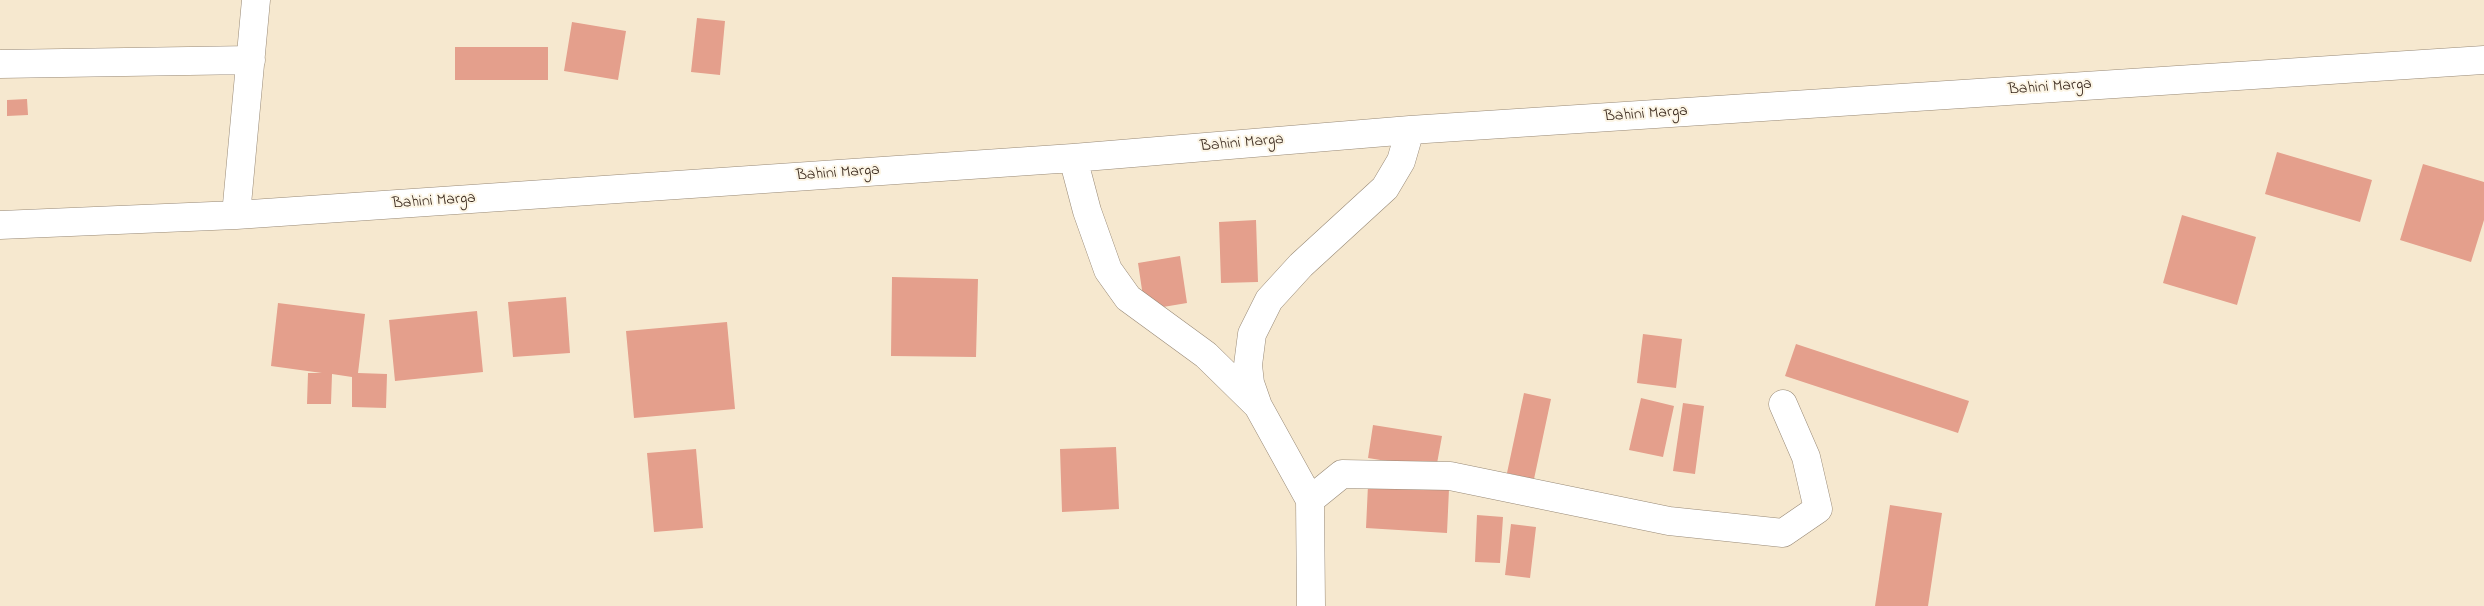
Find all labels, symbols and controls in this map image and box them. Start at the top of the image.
street label: Bahini Marga [2008,76,2092,100]
street label: Bahini Marga [1604,103,1688,127]
street label: Bahini Marga [1199,131,1285,157]
street label: Bahini Marga [796,162,880,186]
street label: Bahini Marga [392,190,476,214]

